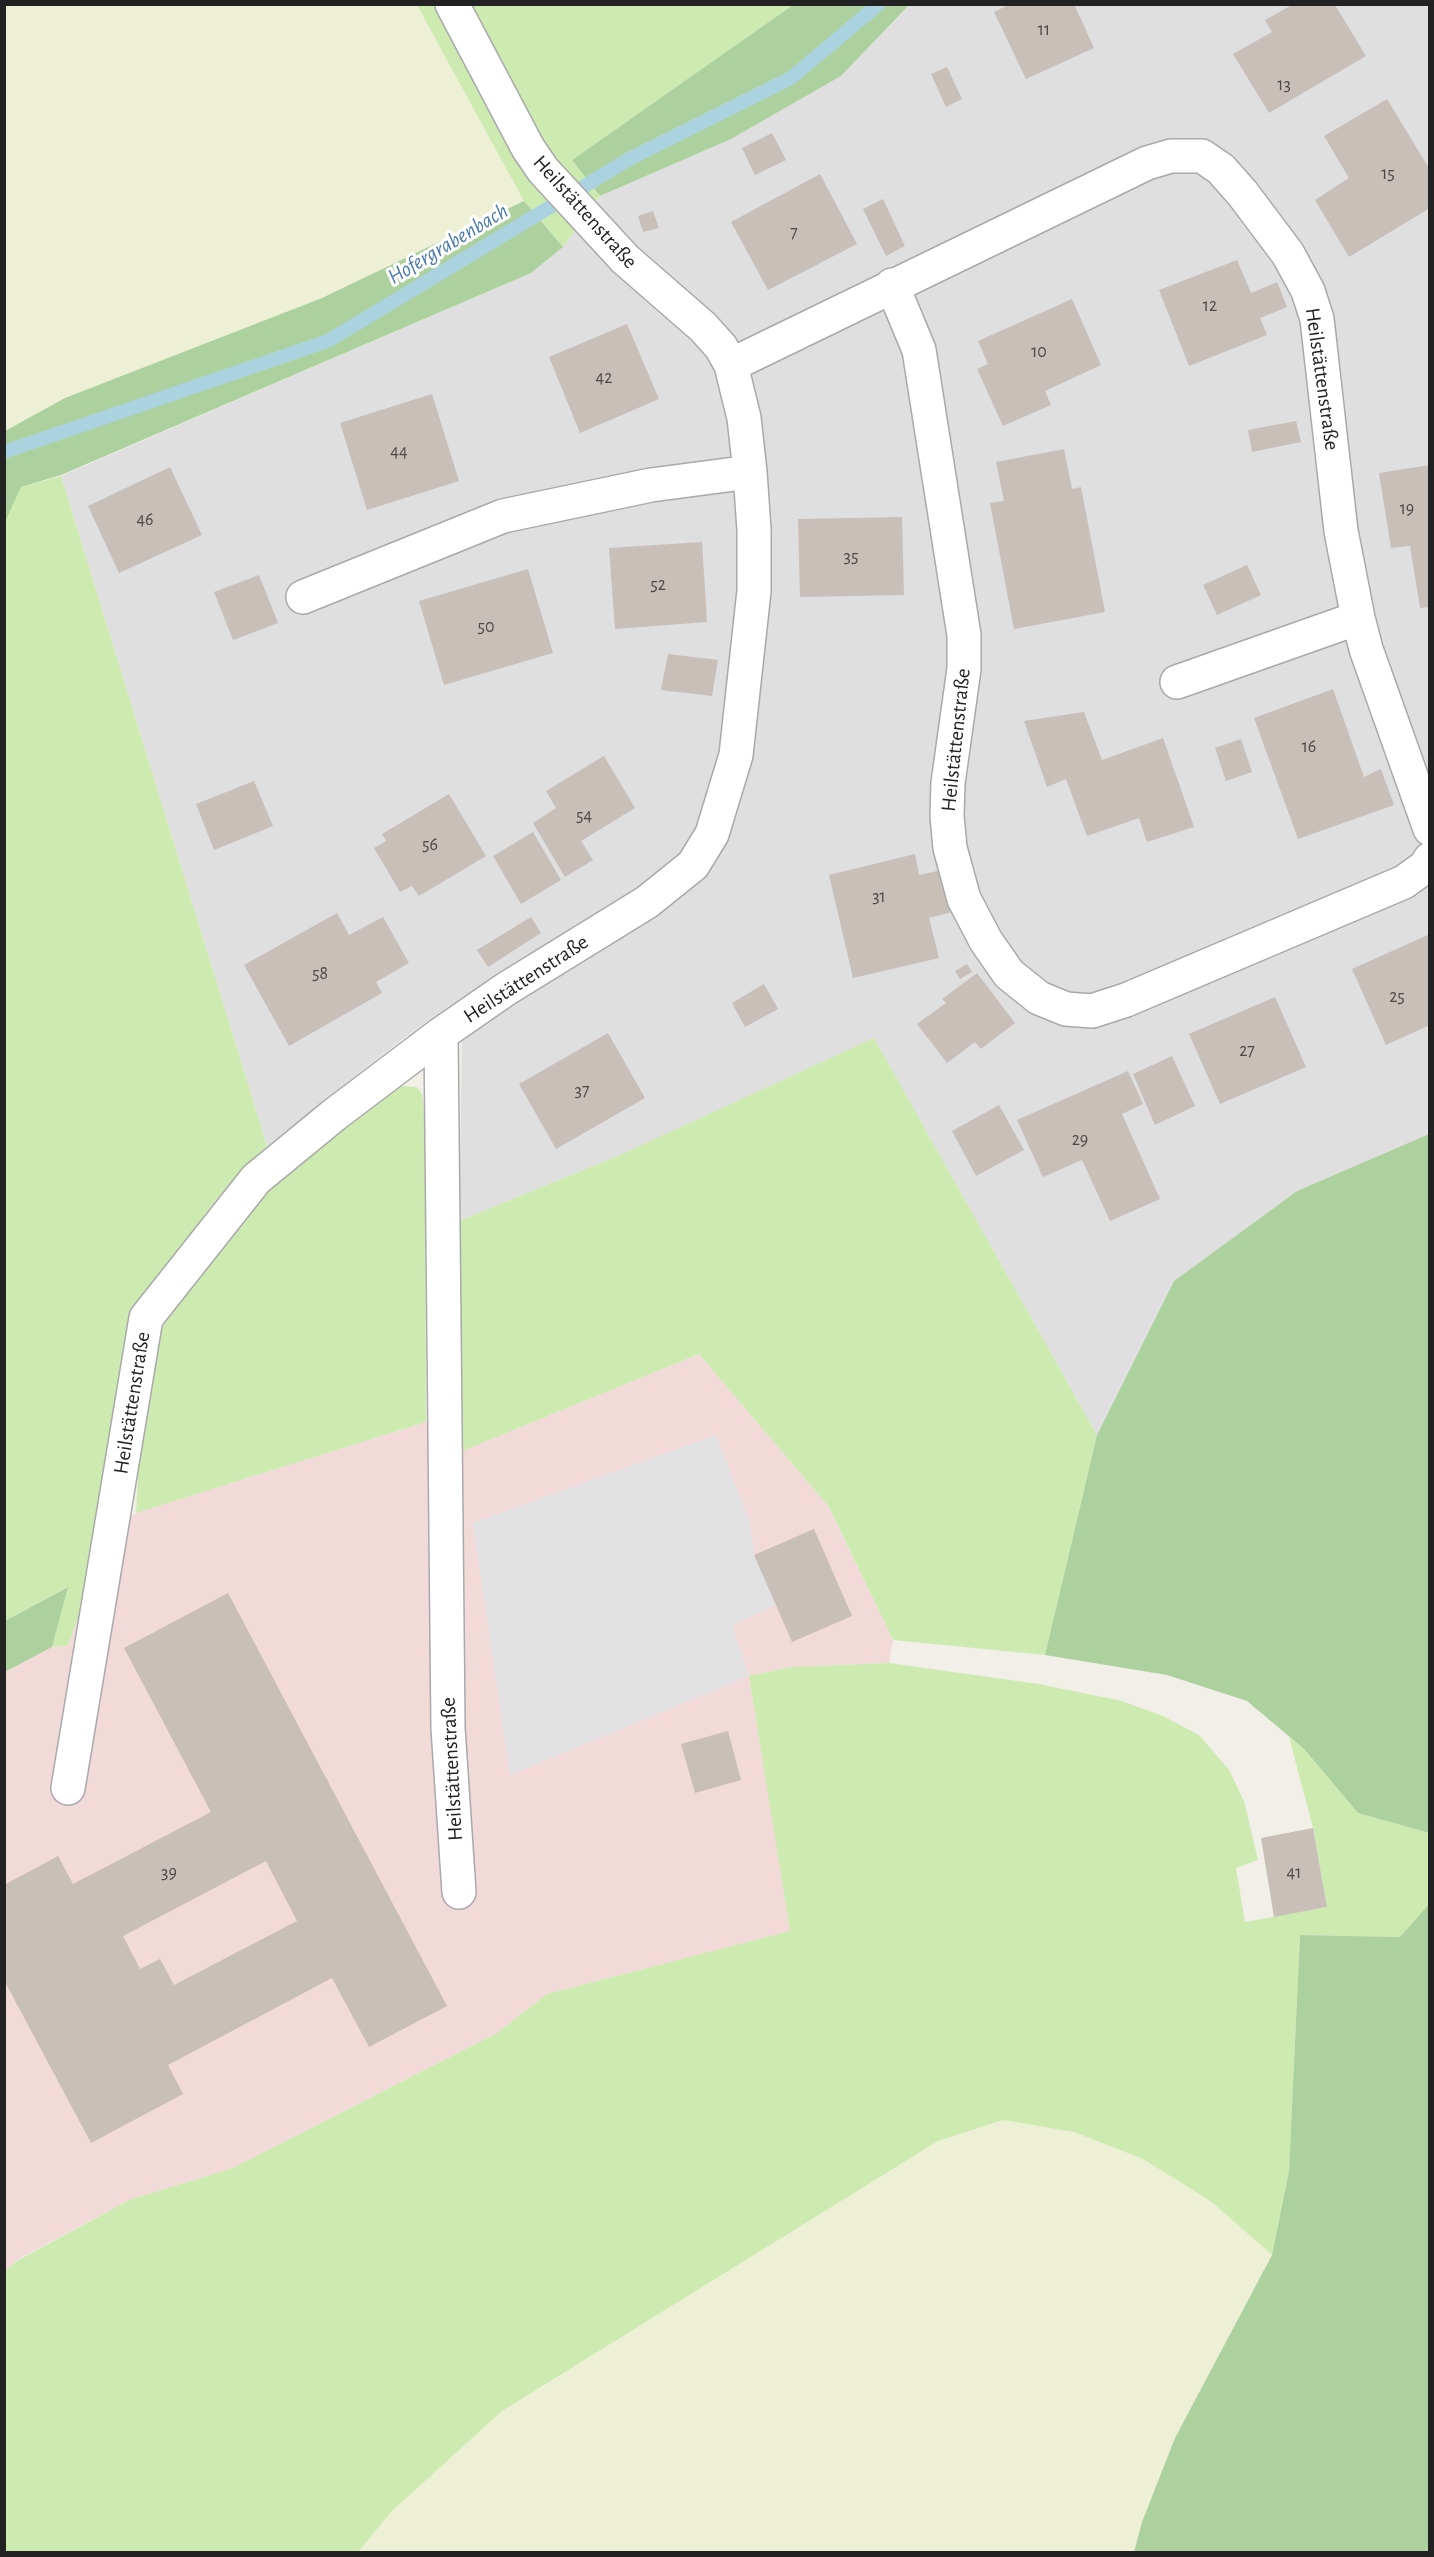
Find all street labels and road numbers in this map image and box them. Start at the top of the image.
street label: Heilstättenstraße [528,150,642,274]
street label: Heilstättenstraße [1300,306,1344,452]
street label: Heilstättenstraße [936,667,976,813]
street label: Heilstättenstraße [459,929,593,1029]
street label: Heilstättenstraße [108,1330,156,1476]
street label: Heilstättenstraße [436,1697,468,1841]

